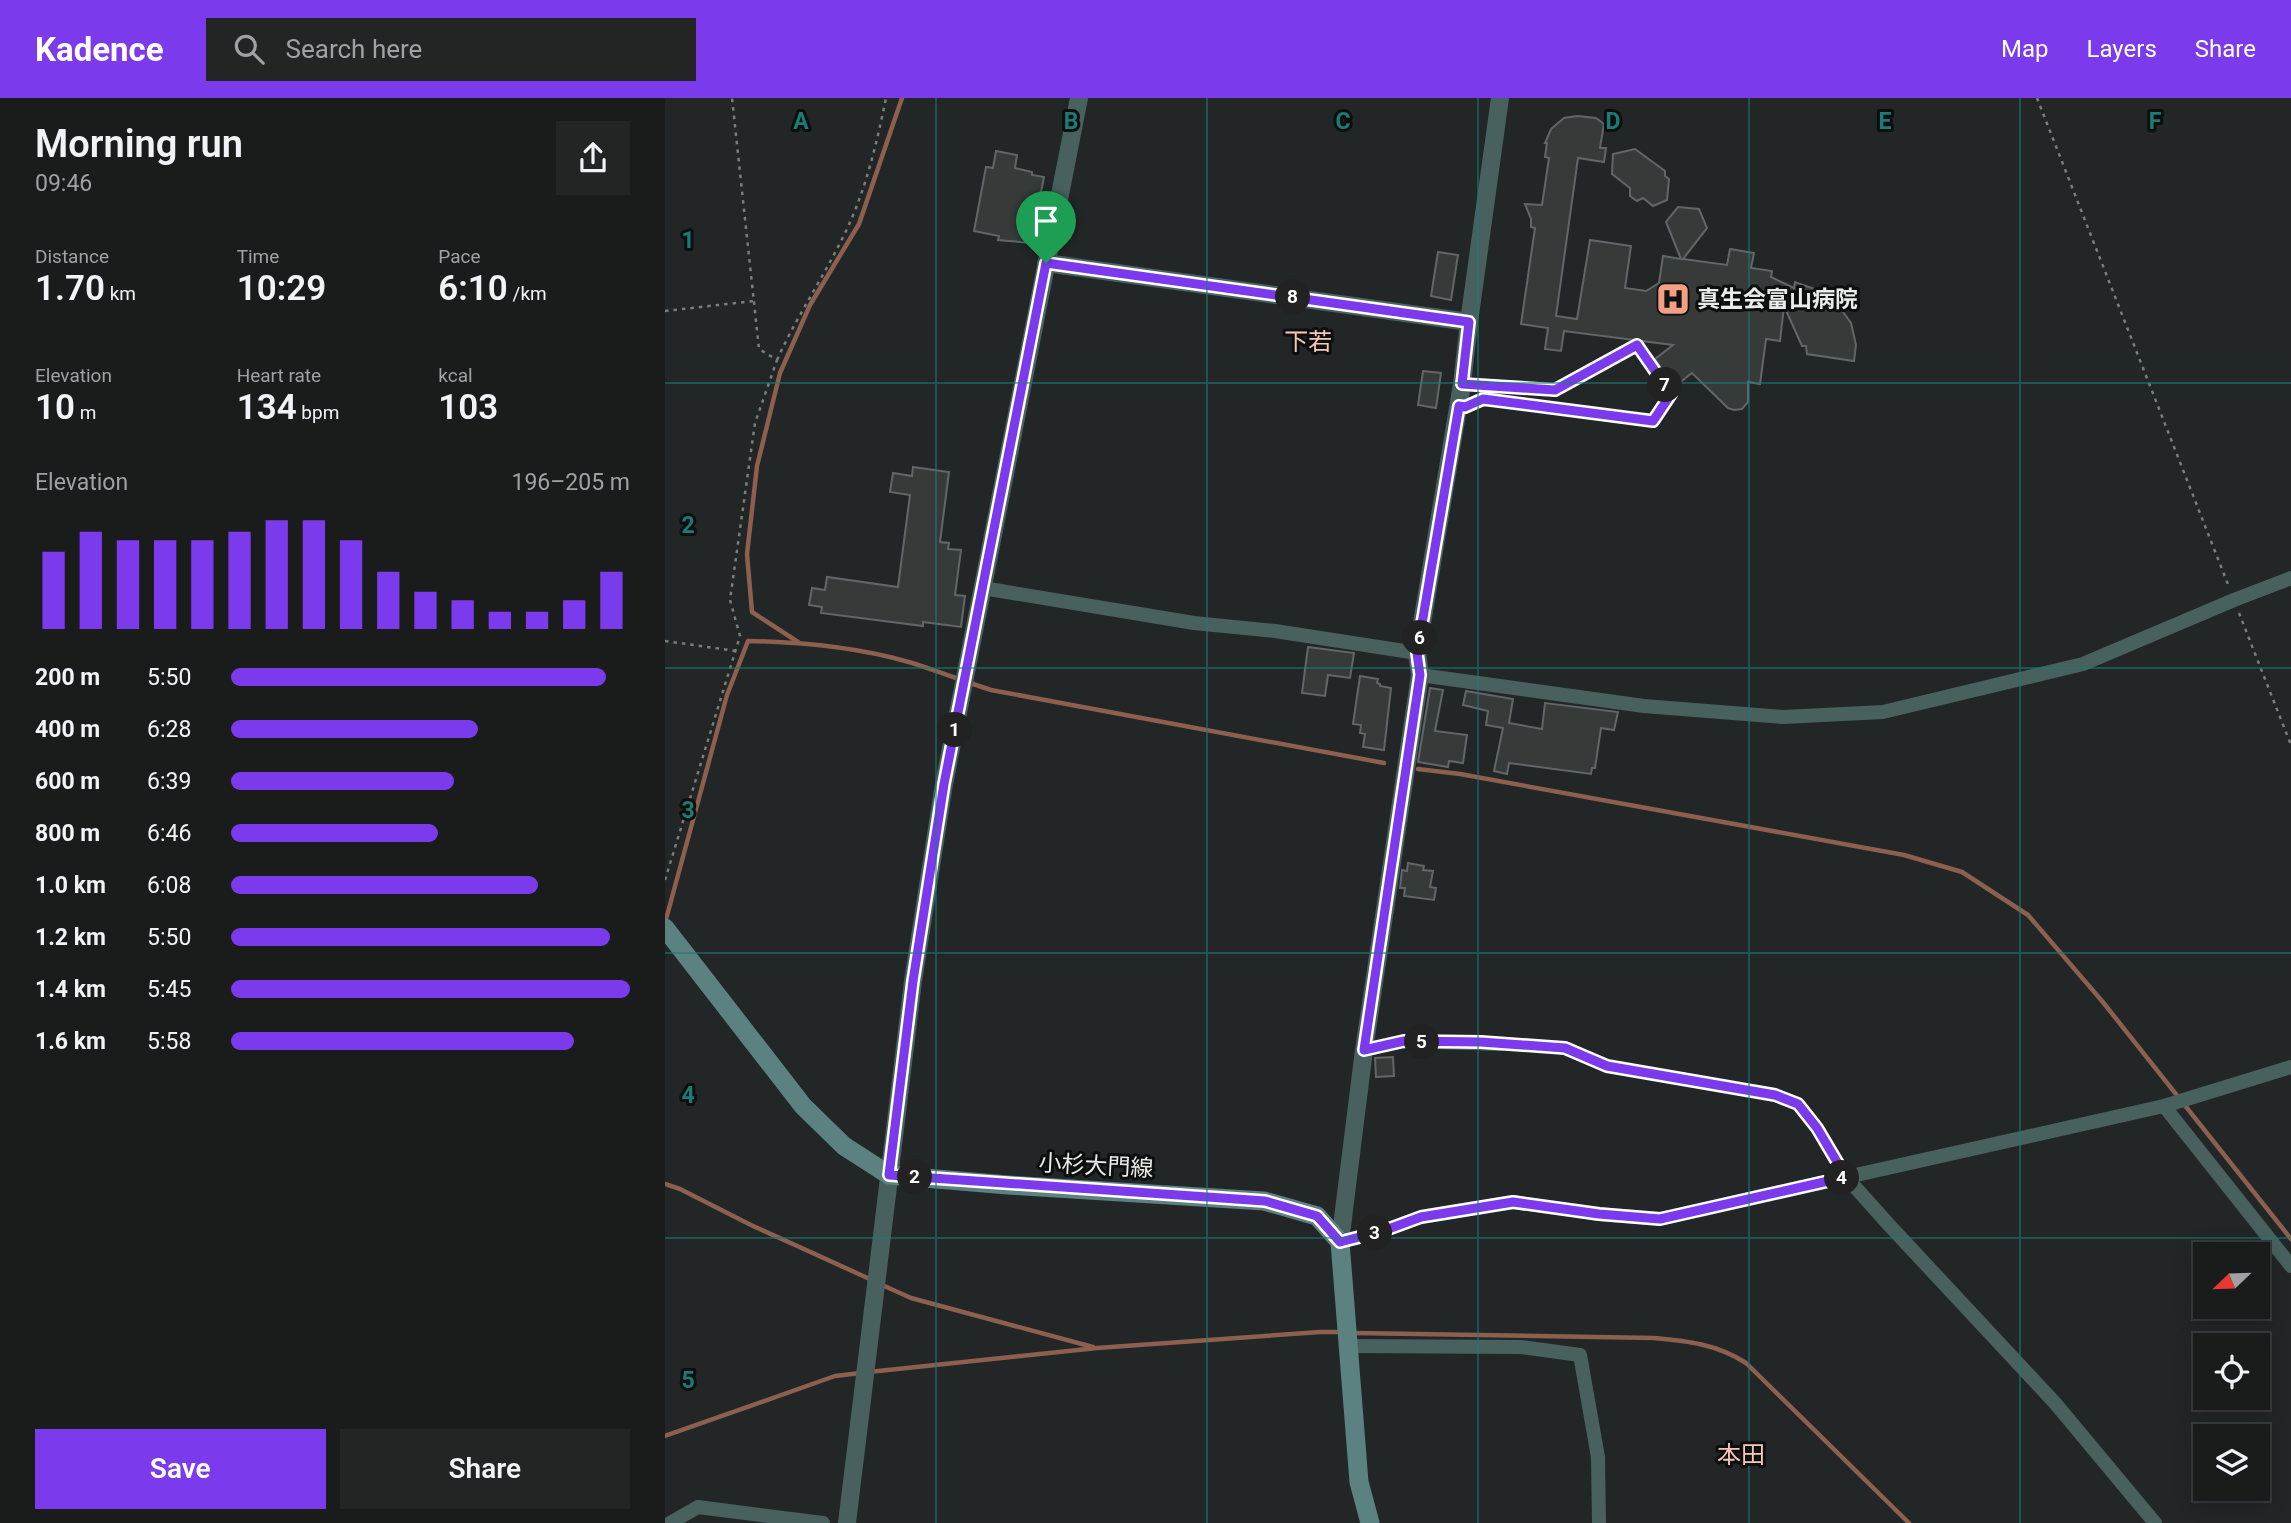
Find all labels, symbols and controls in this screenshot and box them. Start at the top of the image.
search box [206,18,696,81]
text: Kadence [35,30,164,69]
icon: search [230,30,268,68]
text: Search here [286,34,422,64]
text: Map [2001,35,2049,63]
text: Layers [2087,35,2157,63]
text: Share [2195,35,2256,63]
text: A [793,108,809,135]
text: B [1064,108,1078,135]
text: C [1335,108,1351,135]
text: D [1606,108,1620,135]
text: E [1879,108,1892,135]
text: F [2149,108,2162,135]
button: share [556,121,630,195]
text: Morning run [35,122,243,166]
text: 09:46 [35,170,92,197]
pin [1016,191,1076,263]
icon: arrive [1027,202,1065,240]
text: 1 [681,227,695,254]
text: Distance [35,245,109,268]
text: Time [237,245,279,268]
text: Pace [438,245,481,268]
text: 1.70 [35,268,105,309]
text: 10:29 [237,268,326,309]
text: 6:10 [438,268,508,309]
pin: 8 [1275,280,1311,314]
hospital icon: 真生会富山病院 [1654,280,1692,318]
text: km [105,282,136,305]
text: /km [508,282,547,305]
text: 8 [1287,285,1298,308]
place label: 真生会富山病院 [1697,286,1858,313]
district label: 下若 [1284,328,1332,356]
text: Elevation [35,364,112,387]
text: Heart rate [237,364,321,387]
text: kcal [438,364,473,387]
pin: 7 [1647,368,1683,402]
text: 7 [1659,373,1670,396]
text: 10 [35,387,75,428]
text: 134 [237,387,297,428]
text: 103 [438,387,498,428]
text: m [75,401,96,424]
text: bpm [297,401,339,424]
text: Elevation [35,469,128,496]
text: 196–205 m [511,469,630,496]
text: 2 [681,512,695,539]
pin: 6 [1403,620,1437,656]
text: 6 [1414,626,1425,649]
text: 200 m [35,664,100,691]
text: 5:50 [147,664,191,691]
pin: 1 [937,712,973,748]
text: 400 m [35,716,100,743]
text: 6:28 [147,716,191,743]
text: 1 [949,718,960,741]
text: 600 m [35,768,100,795]
text: 6:39 [147,768,191,795]
text: 3 [681,797,695,824]
text: 800 m [35,820,100,847]
text: 6:46 [147,820,191,847]
text: 1.0 km [35,872,106,899]
text: 6:08 [147,872,191,899]
text: 1.2 km [35,924,106,951]
text: 5:50 [147,924,191,951]
text: 1.4 km [35,976,106,1003]
text: 5:45 [147,976,191,1003]
pin: 5 [1405,1024,1439,1060]
text: 1.6 km [35,1028,106,1055]
text: 5:58 [147,1028,191,1055]
text: 5 [1416,1030,1427,1053]
text: 4 [681,1082,695,1109]
street label: 小杉大門線 [1038,1150,1154,1182]
pin: 2 [897,1160,933,1194]
pin: 4 [1825,1160,1859,1196]
text: 2 [909,1165,920,1188]
text: 4 [1836,1166,1847,1189]
pin: 3 [1357,1216,1393,1250]
text: 3 [1369,1221,1380,1244]
north arrow [2193,1242,2270,1320]
map controls [2193,1242,2270,1501]
button: locate [2193,1333,2270,1410]
text: 5 [681,1367,695,1394]
button: layers [2193,1424,2270,1501]
button: Save [35,1429,326,1509]
button: Share [340,1429,630,1509]
district label: 本田 [1717,1441,1765,1469]

